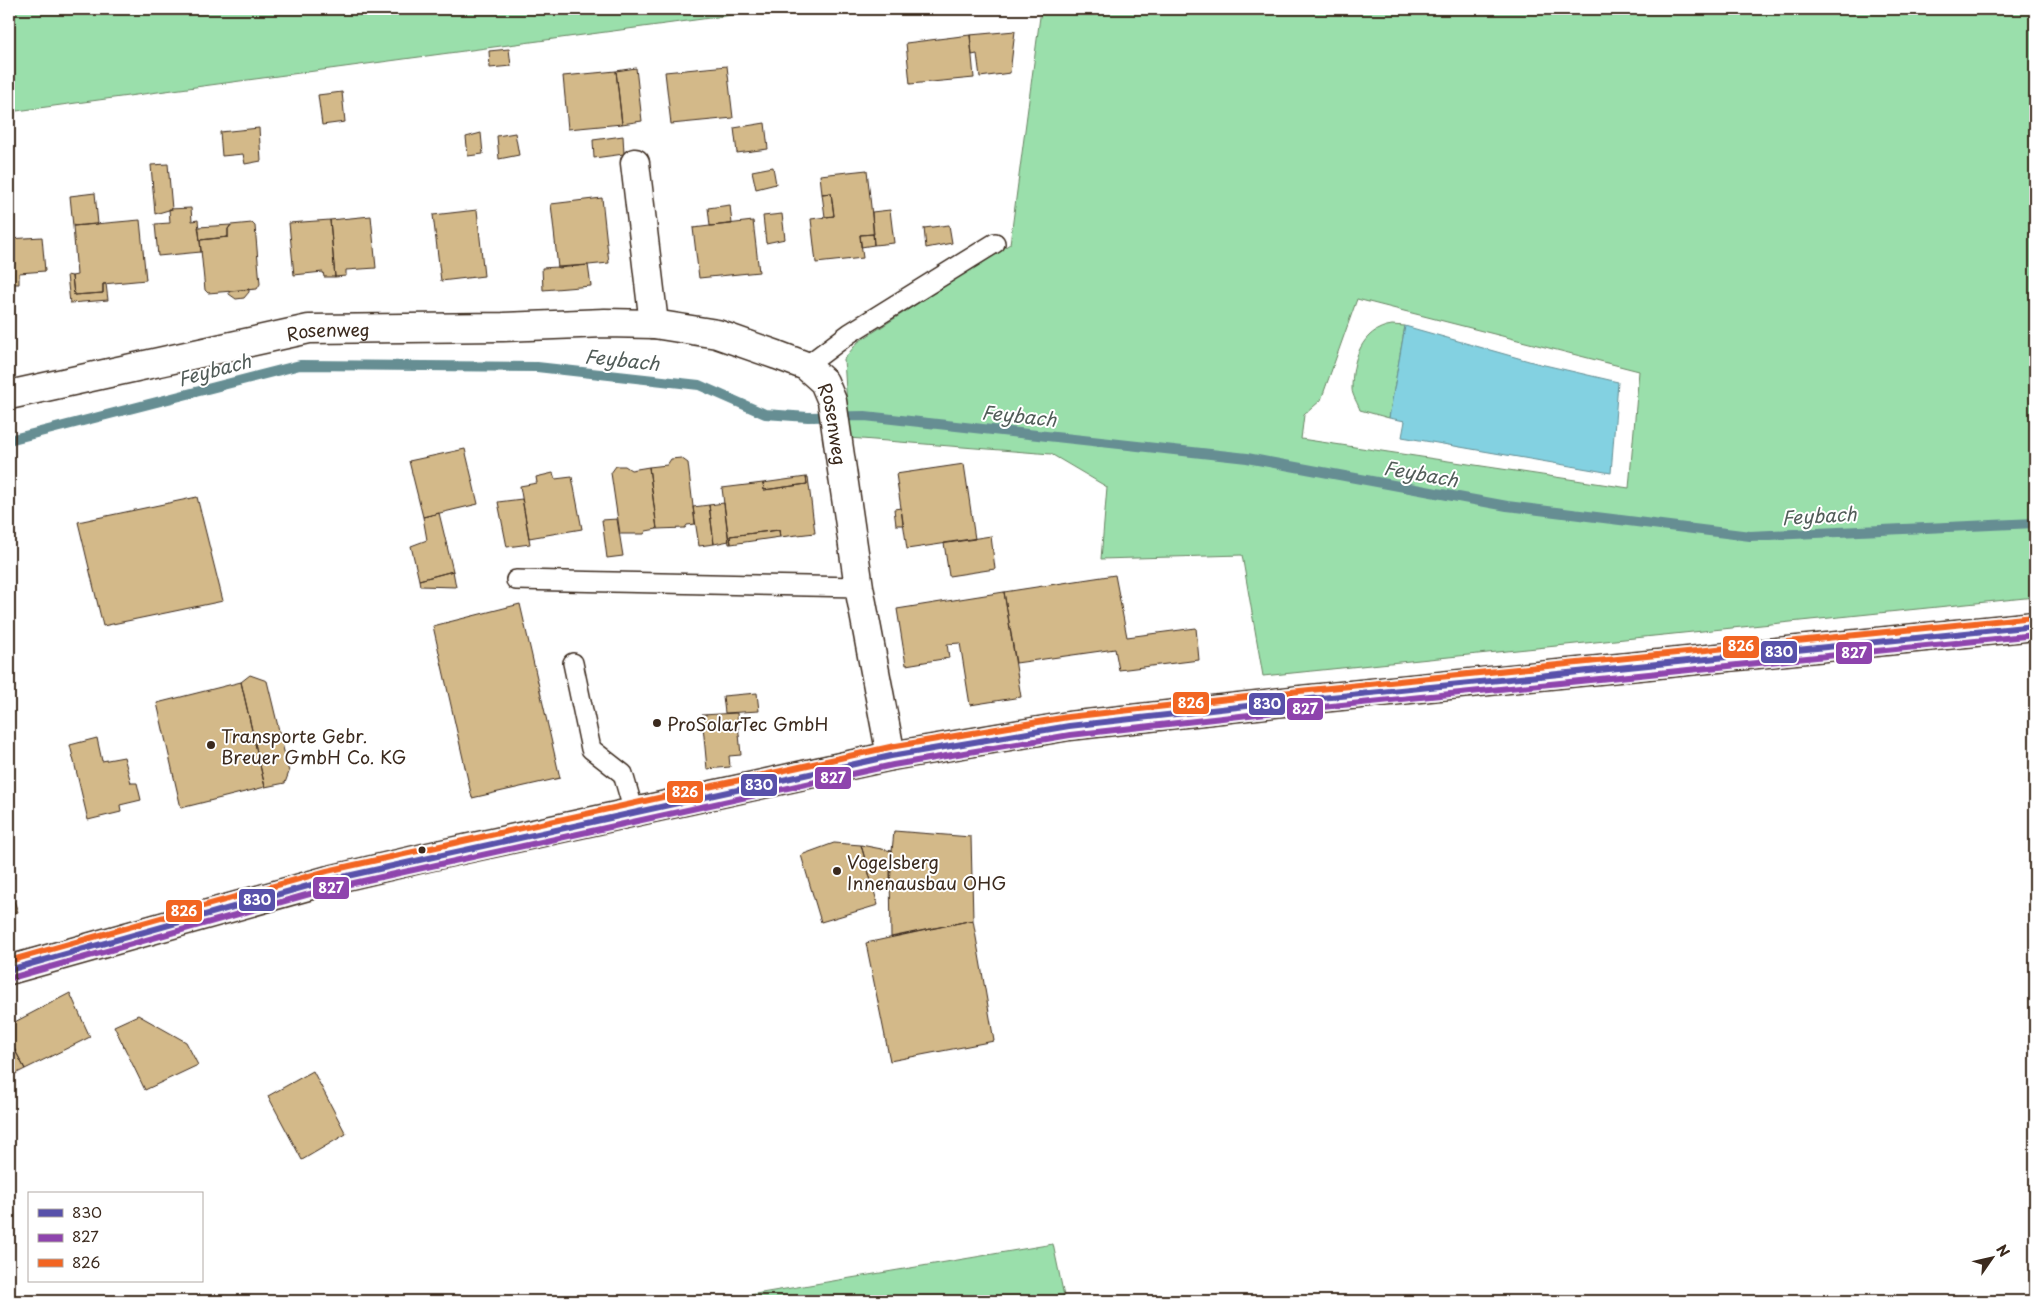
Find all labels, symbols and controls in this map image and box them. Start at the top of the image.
street label: Rosenweg [283,315,370,347]
water label: Feybach [583,341,662,377]
water label: Feybach [174,346,255,392]
street label: Rosenweg [812,378,855,467]
water label: Feybach [980,397,1059,433]
water label: Feybach [1382,453,1461,493]
water label: Feybach [1781,499,1858,531]
line badge: 826 [1722,635,1760,659]
text: 826 [1728,635,1754,656]
line badge: 830 [1760,640,1798,664]
text: 830 [1765,641,1793,662]
line badge: 827 [1835,641,1873,665]
text: 827 [1841,642,1868,663]
line badge: 826 [1172,691,1210,715]
text: 826 [1178,692,1204,713]
line badge: 830 [1248,692,1286,716]
text: 830 [1253,693,1281,714]
line badge: 827 [1286,697,1324,721]
text: 827 [1292,698,1319,719]
place label: ProSolarTec GmbH [667,710,828,737]
marker: ProSolarTec GmbH [651,717,663,729]
place label: Transporte Gebr. Breuer GmbH Co. KG [221,722,407,770]
marker: Transporte Gebr. Breuer GmbH Co. KG [205,739,217,751]
line badge: 827 [814,766,852,790]
text: 827 [820,767,847,788]
line badge: 830 [740,773,778,797]
text: 830 [745,774,773,795]
line badge: 826 [666,780,704,804]
text: 826 [672,781,698,802]
unlabelled marker [417,845,427,855]
place label: Vogelsberg Innenausbau OHG [847,848,1006,896]
marker: Vogelsberg Innenausbau OHG [831,865,843,877]
line badge: 827 [312,876,350,900]
text: 827 [318,877,345,898]
line badge: 830 [238,888,276,912]
text: 830 [243,889,271,910]
line badge: 826 [165,899,203,923]
text: 826 [171,900,197,921]
legend [28,1192,202,1282]
text: 830 [72,1200,102,1223]
text: 827 [72,1224,99,1247]
north arrow [1966,1232,2016,1282]
text: N [1991,1240,2015,1261]
text: 826 [72,1250,100,1273]

